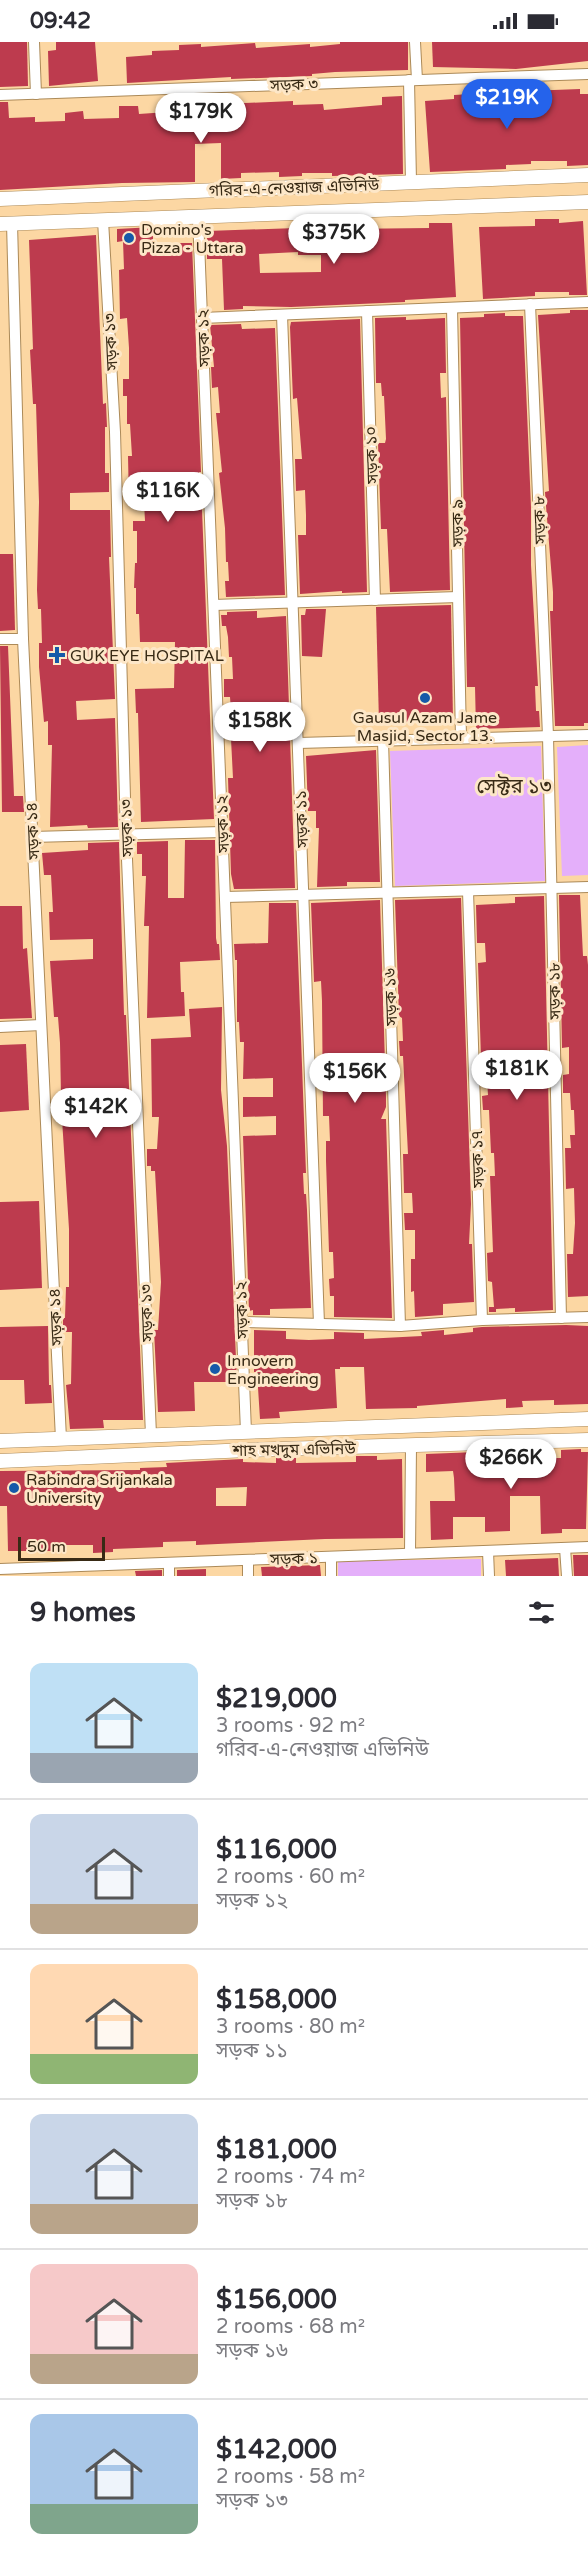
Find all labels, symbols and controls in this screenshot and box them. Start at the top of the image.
text: 09:42 [30,8,91,34]
street label: সড়ক ৩ [269,74,319,96]
pin: $219K [465,79,549,130]
text: $219K [475,86,539,110]
pin: $179K [159,93,243,144]
text: $179K [169,100,233,124]
street label: গরিব-এ-নেওয়াজ এভিনিউ [209,175,380,201]
pin: $375K [292,214,376,265]
place label: Domino's Pizza - Uttara [141,220,244,258]
text: $375K [302,221,366,245]
marker: Domino's Pizza - Uttara [122,231,136,245]
street label: সড়ক ১২ [193,308,215,368]
street label: সড়ক ১৩ [99,312,123,372]
street label: সড়ক ১০ [361,426,383,485]
pin: $116K [126,472,210,523]
text: $116K [136,479,200,503]
street label: সড়ক ৮ [529,496,551,545]
street label: সড়ক ৯ [448,499,468,548]
marker: GUK EYE HOSPITAL [48,646,66,664]
place label: GUK EYE HOSPITAL [70,646,224,666]
marker: Gausul Azam Jame Masjid, Sector 13. [418,691,432,705]
pin: $158K [218,702,302,753]
place label: Gausul Azam Jame Masjid, Sector 13. [353,708,497,746]
text: $158K [228,709,292,733]
district label: সেক্টর ১৩ [476,774,552,799]
street label: সড়ক ১১ [291,790,313,849]
street label: সড়ক ১২ [212,794,234,854]
street label: সড়ক ১৩ [116,798,138,858]
street label: সড়ক ১৪ [22,802,45,861]
street label: সড়ক ১৮ [545,962,566,1021]
street label: সড়ক ১৬ [380,967,402,1027]
pin: $181K [475,1050,559,1101]
pin: $156K [313,1053,397,1104]
text: $181K [485,1057,549,1081]
text: $156K [323,1060,387,1084]
pin: $142K [54,1088,138,1139]
text: $142K [64,1095,128,1119]
street label: সড়ক ১৭ [467,1130,489,1189]
street label: সড়ক ১২ [231,1280,253,1340]
street label: সড়ক ১৩ [136,1283,158,1343]
street label: সড়ক ১৪ [45,1288,68,1347]
place label: Innovern Engineering [227,1351,319,1389]
marker: Innovern Engineering [208,1362,222,1376]
street label: শাহ মখদুম এভিনিউ [231,1439,357,1461]
pin: $266K [469,1439,553,1490]
text: $266K [479,1446,543,1470]
place label: Rabindra Srijankala University [26,1470,173,1508]
marker: Rabindra Srijankala University [7,1481,21,1495]
scale bar [18,1534,105,1562]
text: 50 m [27,1537,66,1557]
street label: সড়ক ১ [269,1548,318,1570]
icon: filters [525,1596,558,1629]
text: 9 homes [30,1597,136,1628]
text: $219,000 [216,1683,337,1714]
icon: home [78,1687,150,1759]
text: 3 rooms · 92 m² [216,1714,365,1738]
text: গরিব-এ-নেওয়াজ এভিনিউ [216,1738,429,1762]
text: $116,000 [216,1834,337,1865]
icon: home [78,1838,150,1910]
text: 2 rooms · 60 m² [216,1865,365,1889]
text: সড়ক ১২ [216,1889,288,1913]
text: $158,000 [216,1984,337,2015]
icon: home [78,1988,150,2060]
text: 3 rooms · 80 m² [216,2015,365,2039]
text: সড়ক ১১ [216,2039,288,2063]
text: $181,000 [216,2134,337,2165]
icon: home [78,2138,150,2210]
text: 2 rooms · 74 m² [216,2165,365,2189]
text: সড়ক ১৮ [216,2189,288,2213]
text: $156,000 [216,2284,337,2315]
icon: home [78,2288,150,2360]
text: 2 rooms · 68 m² [216,2315,365,2339]
text: সড়ক ১৬ [216,2339,288,2363]
text: $142,000 [216,2434,337,2465]
icon: home [78,2438,150,2510]
text: 2 rooms · 58 m² [216,2465,365,2489]
text: সড়ক ১৩ [216,2489,288,2513]

